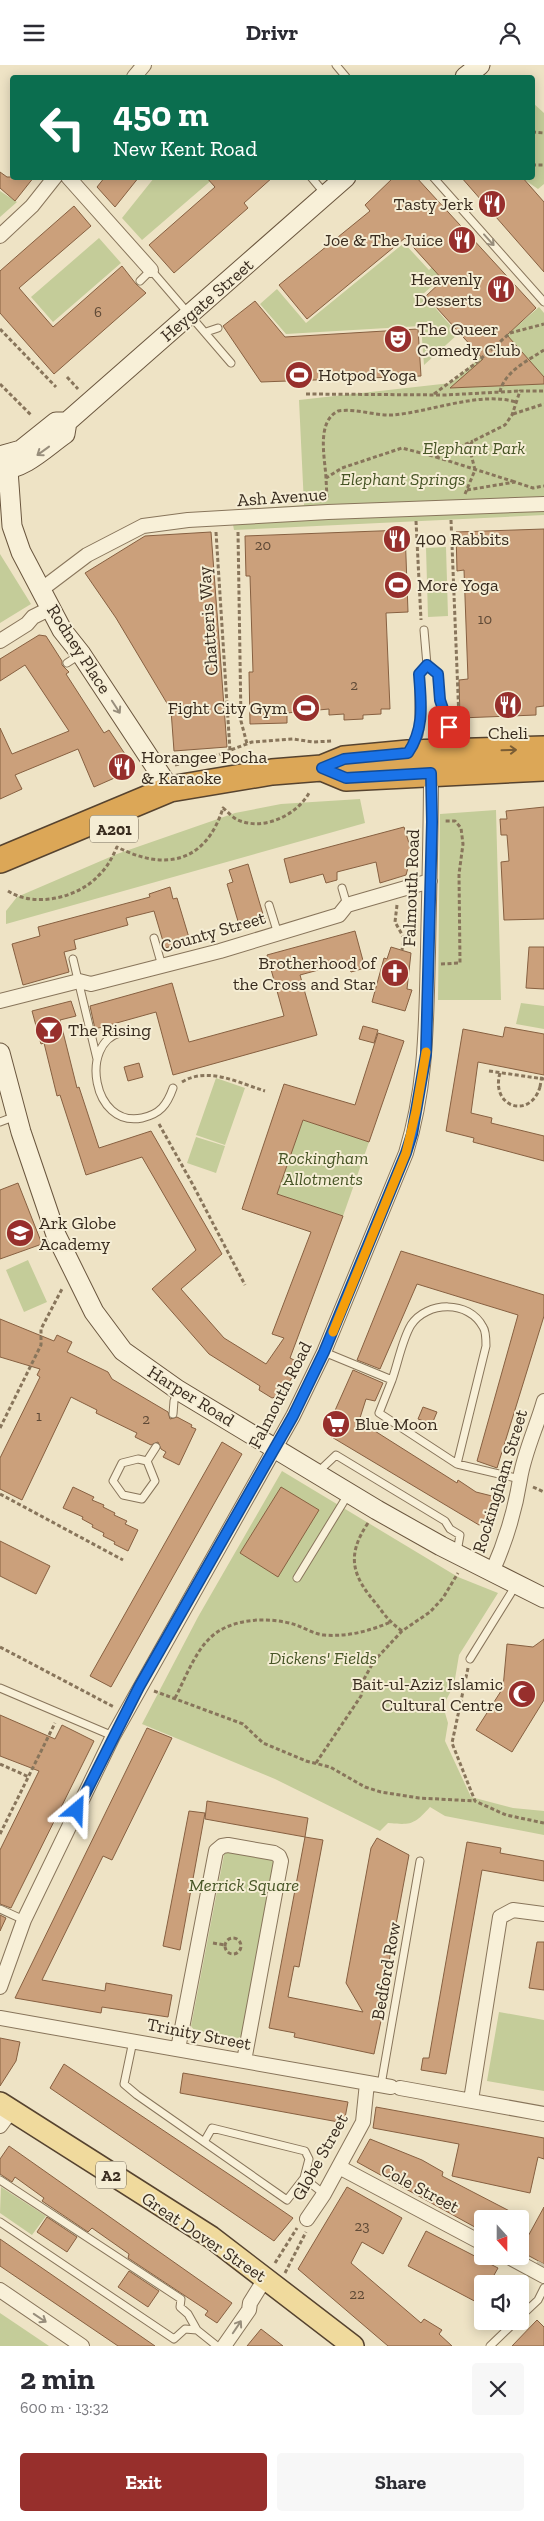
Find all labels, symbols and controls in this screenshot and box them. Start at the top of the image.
icon: menu [20,19,48,47]
text: Drivr [246,19,298,46]
icon: person [496,19,524,47]
text: 450 m [113,93,209,135]
icon: left [30,95,95,160]
text: New Kent Road [113,135,257,162]
restaurant icon: Tasty Jerk [477,189,507,219]
place label: Tasty Jerk [394,193,474,215]
restaurant icon: Joe & The Juice [447,225,477,255]
place label: Joe & The Juice [323,229,443,251]
one-way arrow [483,233,495,246]
street label: Heygate Street [156,254,258,346]
place label: Heavenly Desserts [411,268,483,311]
restaurant icon: Heavenly Desserts [486,274,516,304]
house number: 6 [94,303,102,321]
place label: The Queer Comedy Club [417,318,521,361]
theatre icon: The Queer Comedy Club [383,324,413,354]
sports icon: Hotpod Yoga [284,360,314,390]
place label: Hotpod Yoga [318,364,417,386]
park label: Elephant Park [423,437,525,459]
one-way arrow [37,445,50,456]
park label: Elephant Springs [340,468,466,490]
street label: Ash Avenue [236,483,328,511]
restaurant icon: 400 Rabbits [382,524,412,554]
place label: 400 Rabbits [416,528,509,550]
house number: 20 [255,536,271,554]
street label: Chatteris Way [193,565,223,677]
sports icon: More Yoga [383,570,413,600]
place label: More Yoga [417,574,499,596]
street label: Rodney Place [42,600,116,698]
house number: 10 [478,610,492,628]
house number: 2 [350,676,358,694]
restaurant icon: Cheli [493,690,523,720]
sports icon: Fight City Gym [291,693,321,723]
place label: Fight City Gym [168,697,287,719]
one-way arrow [111,700,121,714]
pin [428,706,470,748]
icon: arrive [435,713,463,741]
place label: Cheli [488,722,528,744]
one-way arrow [500,745,517,755]
place label: Horangee Pocha & Karaoke [141,746,267,789]
restaurant icon: Horangee Pocha & Karaoke [107,752,137,782]
road number: A201 [90,816,138,843]
street label: Falmouth Road [398,829,424,947]
street label: County Street [158,906,268,957]
place label: Brotherhood of the Cross and Star [233,952,377,995]
church icon: Brotherhood of the Cross and Star [380,958,410,988]
bar icon: The Rising [34,1015,64,1045]
place label: The Rising [68,1019,151,1041]
park label: Rockingham Allotments [278,1147,368,1190]
place label: Ark Globe Academy [39,1212,116,1255]
school or university icon: Ark Globe Academy [5,1218,35,1248]
street label: Falmouth Road [244,1338,317,1452]
street label: Harper Road [144,1361,239,1431]
street label: Rockingham Street [468,1406,532,1555]
house number: 1 [36,1407,42,1425]
supermarket icon: Blue Moon [321,1409,351,1439]
house number: 2 [142,1410,150,1428]
place label: Blue Moon [355,1413,438,1435]
park label: Dickens' Fields [269,1647,377,1669]
place label: Bait-ul-Aziz Islamic Cultural Centre [352,1673,503,1716]
mosque icon: Bait-ul-Aziz Islamic Cultural Centre [507,1679,537,1709]
position arrow [50,1783,102,1835]
park label: Merrick Square [189,1874,299,1896]
street label: Bedford Row [367,1920,405,2022]
street label: Trinity Street [145,2013,253,2055]
street label: Globe Street [287,2109,353,2204]
street label: Cole Street [377,2158,463,2218]
road number: A2 [96,2161,126,2189]
street label: Great Dover Street [137,2187,271,2287]
north arrow [474,2210,529,2265]
map controls [474,2210,529,2330]
house number: 23 [354,2217,370,2235]
button: sound [474,2275,529,2330]
house number: 22 [349,2285,365,2303]
one-way arrow [33,2313,47,2323]
one-way arrow [232,2320,242,2334]
text: 2 min [20,2361,95,2397]
button: close [472,2363,524,2415]
text: 600 m · 13:32 [20,2398,109,2417]
button: Exit [20,2453,267,2511]
button: Share [277,2453,524,2511]

